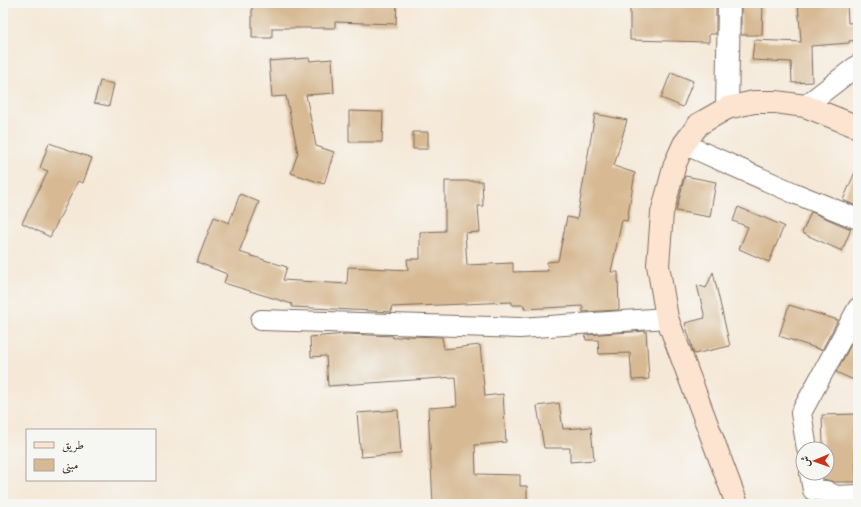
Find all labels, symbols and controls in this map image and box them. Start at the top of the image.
legend [26,429,156,481]
text: طريق [62,440,84,453]
north arrow [795,441,835,481]
text: ش [801,456,812,467]
text: مبنى [62,460,78,474]

